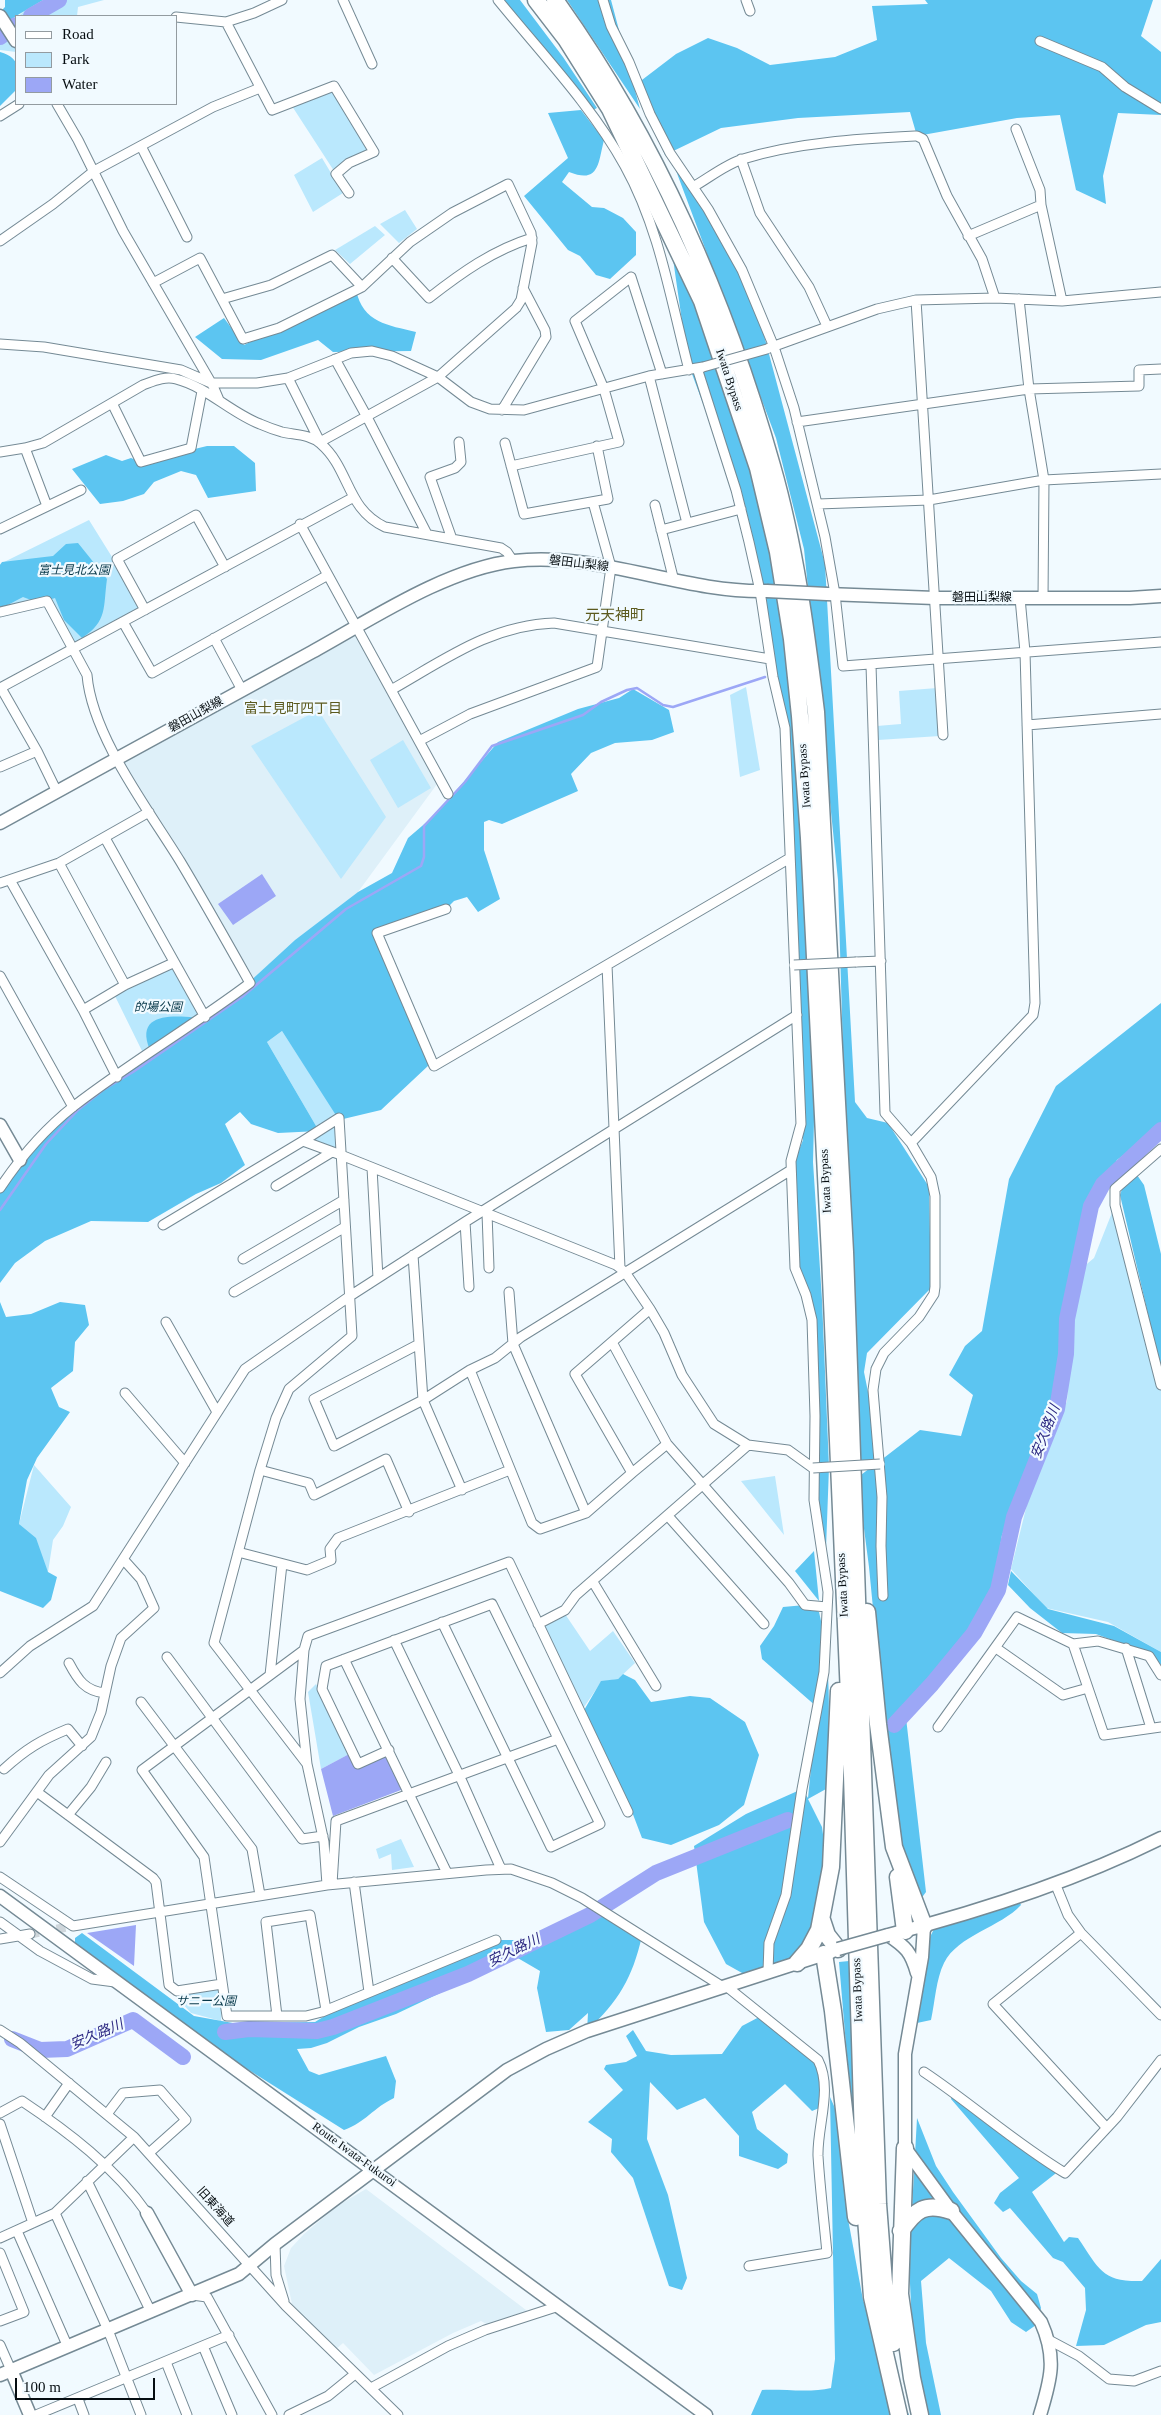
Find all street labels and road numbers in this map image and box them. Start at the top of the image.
street label: Iwata Bypass [712,347,746,413]
street label: 磐田山梨線 [548,553,610,575]
street label: 磐田山梨線 [952,591,1012,605]
street label: 磐田山梨線 [166,694,226,736]
street label: Iwata Bypass [796,743,814,809]
street label: Iwata Bypass [817,1149,835,1213]
street label: Iwata Bypass [834,1553,852,1617]
street label: Iwata Bypass [850,1958,866,2022]
street label: Route Iwata-Fukuroi [309,2120,399,2190]
street label: 旧東海道 [194,2184,236,2230]

